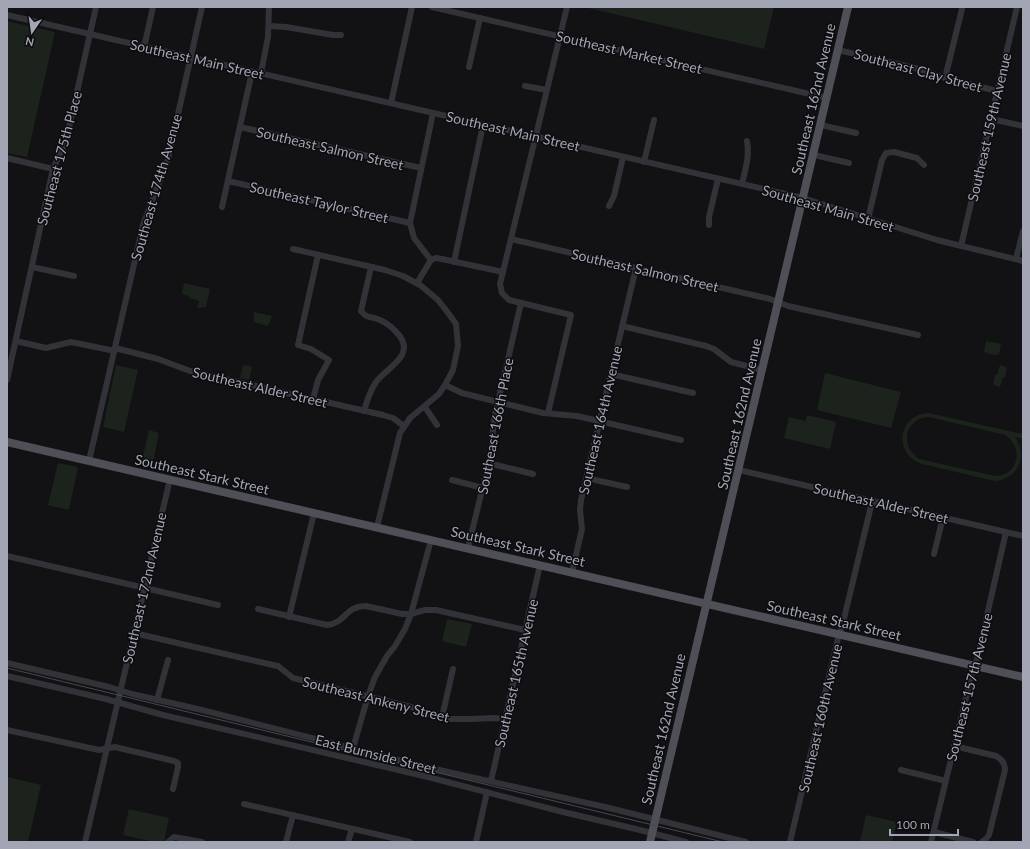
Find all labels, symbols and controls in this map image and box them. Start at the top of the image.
north arrow [12,12,52,52]
street label: Southeast 162nd Avenue [787,22,839,176]
street label: Southeast Market Street [554,27,704,77]
text: N [24,35,35,50]
street label: Southeast Main Street [129,35,265,83]
street label: Southeast Clay Street [852,45,984,95]
street label: Southeast 159th Avenue [964,51,1014,203]
street label: Southeast 175th Place [33,89,85,227]
street label: Southeast Main Street [445,107,581,155]
street label: Southeast 174th Avenue [127,112,185,262]
street label: Southeast Salmon Street [255,123,405,173]
street label: Southeast Taylor Street [248,178,390,226]
street label: Southeast Main Street [760,181,896,235]
street label: Southeast Salmon Street [570,245,720,295]
street label: Southeast 162nd Avenue [713,337,765,491]
street label: Southeast 164th Avenue [575,344,625,496]
street label: Southeast 166th Place [473,356,517,496]
street label: Southeast Alder Street [191,363,329,411]
street label: Southeast Stark Street [133,450,271,498]
street label: Southeast Alder Street [812,479,950,527]
street label: Southeast 172nd Avenue [118,511,170,665]
street label: Southeast Stark Street [449,522,587,570]
street label: Southeast Stark Street [765,596,903,644]
street label: Southeast 165th Avenue [491,597,541,749]
street label: Southeast 157th Avenue [942,611,996,763]
street label: Southeast 160th Avenue [795,642,845,794]
street label: Southeast 162nd Avenue [637,652,689,806]
street label: Southeast Ankeny Street [301,672,451,726]
street label: East Burnside Street [314,731,438,777]
scale bar [890,811,958,837]
text: 100 m [896,817,930,832]

